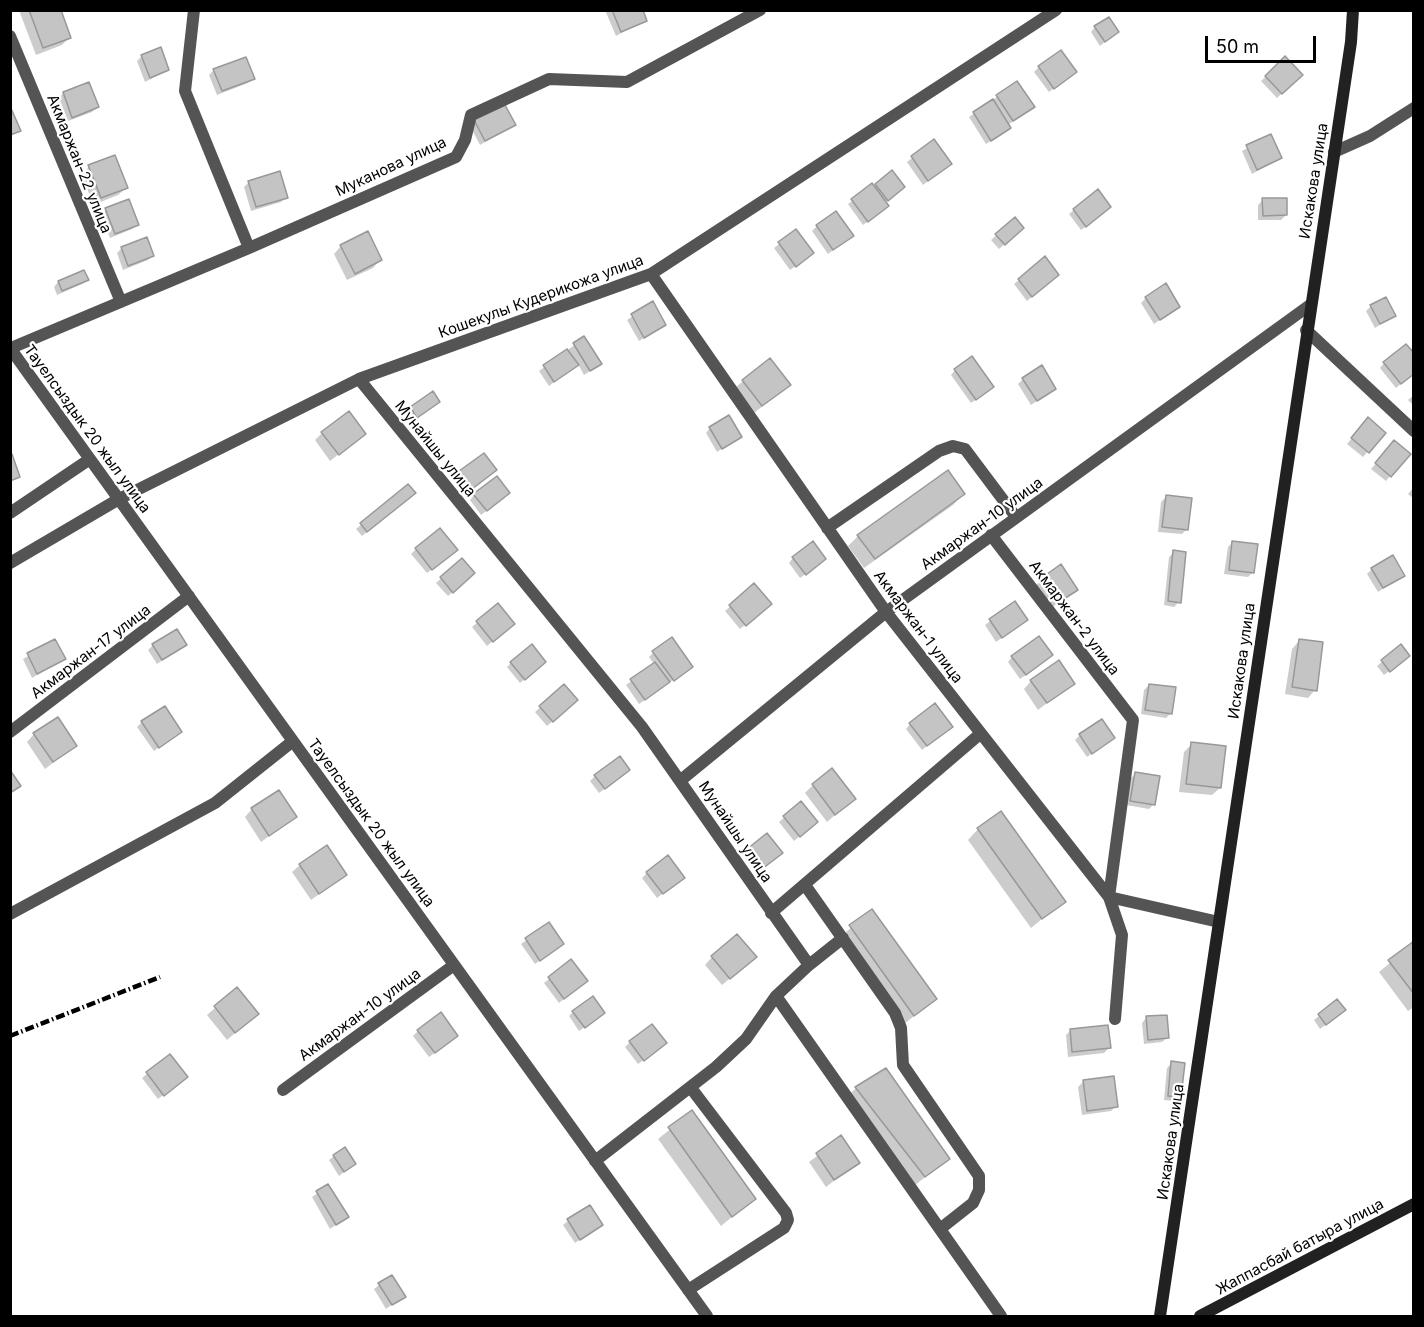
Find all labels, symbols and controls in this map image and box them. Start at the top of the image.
scale bar [1208,24,1319,62]
text: 50 m [1216,36,1259,57]
street label: Акмаржан-22 улица [43,92,115,236]
street label: Искакова улица [1296,122,1332,240]
street label: Муканова улица [333,133,449,201]
street label: Кошекулы Кудерикожа улица [436,251,646,343]
street label: Тауелсыздык 20 жыл улица [20,341,154,517]
street label: Мунайшы улица [391,397,479,501]
street label: Акмаржан-10 улица [918,474,1046,574]
street label: Акмаржан-2 улица [1025,557,1123,679]
street label: Акмаржан-1 улица [870,567,966,687]
street label: Акмаржан-17 улица [28,601,154,703]
street label: Искакова улица [1225,602,1259,720]
street label: Тауелсыздык 20 жыл улица [304,735,438,911]
street label: Мунайшы улица [694,778,776,886]
street label: Акмаржан-10 улица [296,965,424,1065]
street label: Искакова улица [1154,1083,1188,1201]
street label: Жаппасбай батыра улица [1213,1195,1387,1299]

